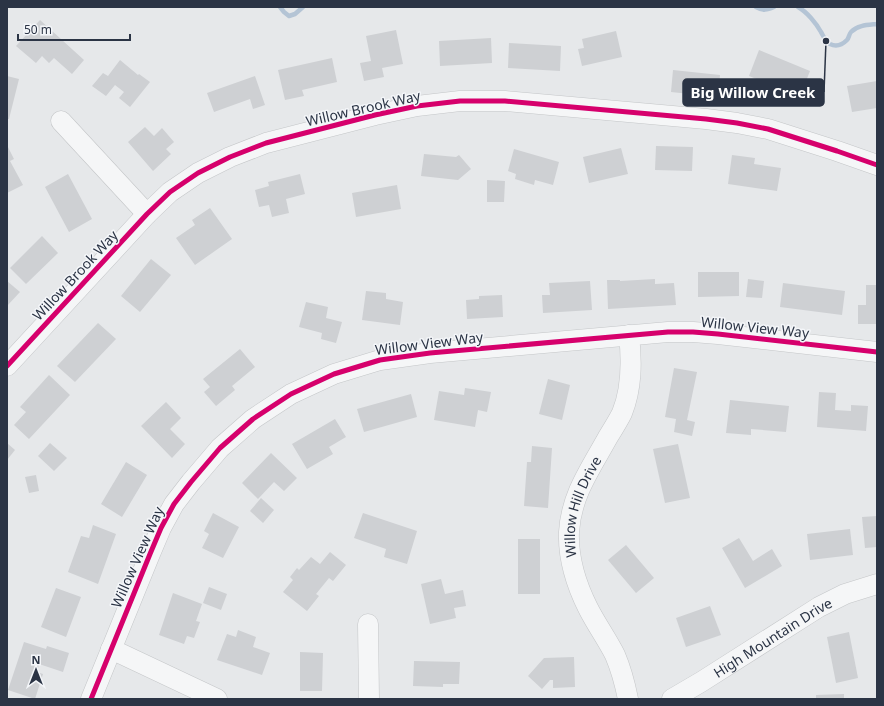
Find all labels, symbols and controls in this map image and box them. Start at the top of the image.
scale bar [18,16,130,42]
text: 50 m [24,21,52,38]
callout: Big Willow Creek [683,79,824,106]
text: Big Willow Creek [691,82,816,102]
street label: Willow Brook Way [304,85,423,130]
street label: Willow Brook Way [28,225,122,324]
street label: Willow View Way [700,312,811,342]
street label: Willow View Way [374,327,485,359]
street label: Willow Hill Drive [559,452,605,558]
street label: Willow View Way [106,503,168,611]
street label: High Mountain Drive [709,593,835,681]
north arrow [16,650,56,690]
text: N [32,652,40,667]

